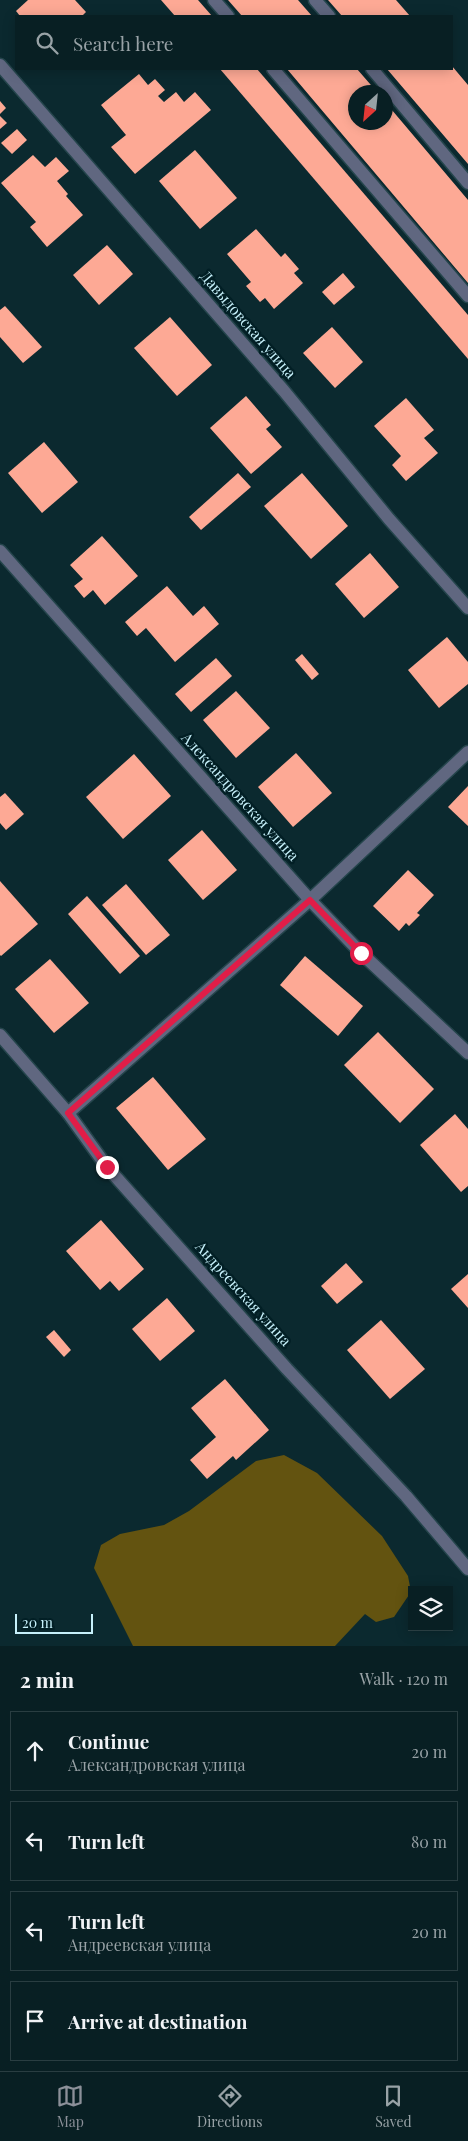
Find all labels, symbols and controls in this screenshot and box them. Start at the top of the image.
search box [15,15,453,70]
icon: search [33,29,61,57]
text: Search here [73,30,173,56]
north arrow [348,85,393,130]
street label: Давыдовская улица [196,266,301,383]
street label: Александровская улица [177,727,304,865]
route start [350,942,373,965]
route end [96,1156,119,1179]
street label: Андреевская улица [191,1236,296,1350]
map controls [408,1586,453,1631]
button: layers [408,1586,453,1631]
scale bar [15,1611,92,1634]
text: 20 m [22,1613,53,1632]
text: 2 min [20,1665,74,1693]
text: Walk · 120 m [360,1668,448,1689]
text: Continue [68,1728,149,1754]
icon: ahead [21,1737,49,1765]
text: 20 m [412,1741,447,1762]
text: Александровская улица [68,1754,245,1775]
icon: left [21,1827,49,1855]
text: Turn left [68,1828,145,1854]
text: 80 m [411,1831,447,1852]
text: Turn left [68,1908,145,1934]
icon: left [21,1917,49,1945]
text: 20 m [412,1921,447,1942]
text: Андреевская улица [68,1934,211,1955]
icon: arrive [21,2007,49,2035]
text: Arrive at destination [68,2008,248,2034]
tab: Map [56,2082,84,2131]
tab: Directions [197,2082,263,2131]
tab: Saved [375,2082,412,2131]

